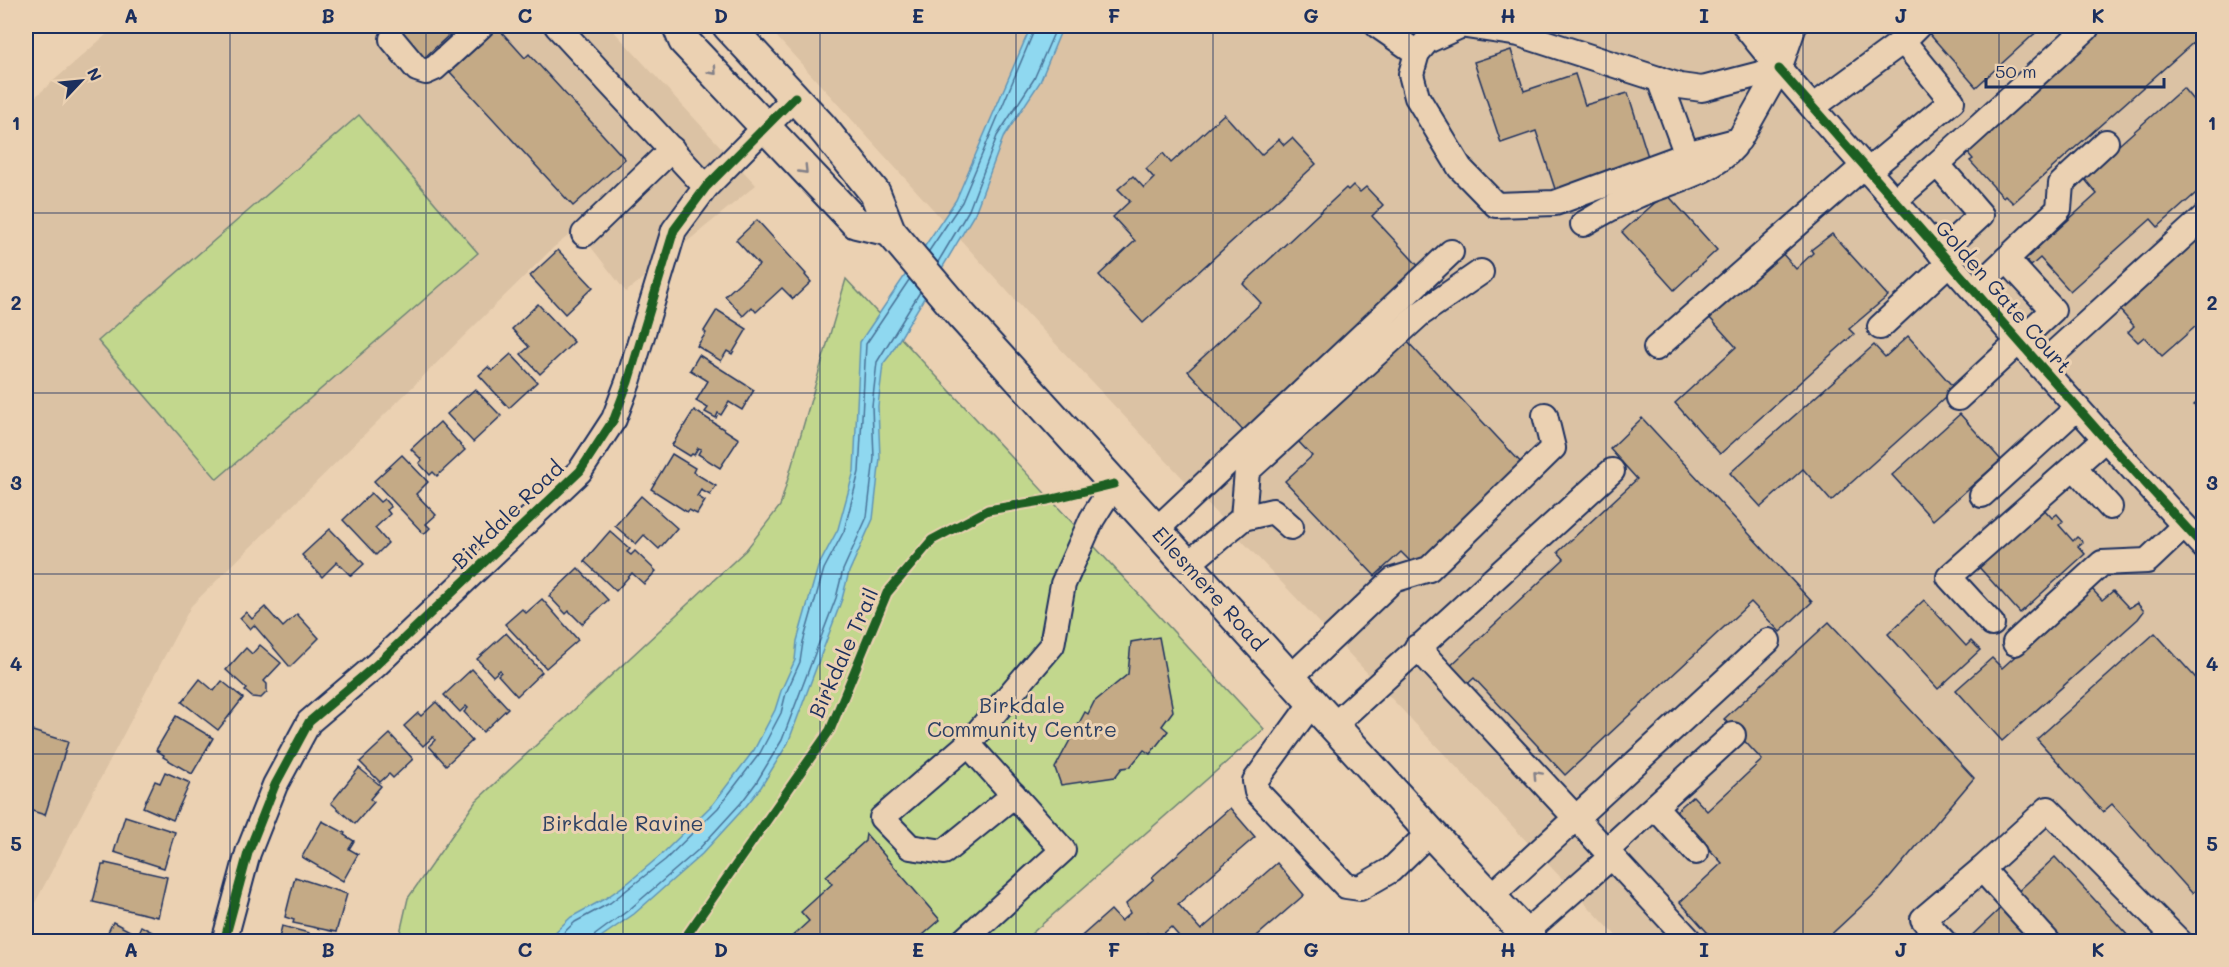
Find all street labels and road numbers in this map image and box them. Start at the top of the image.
street label: Golden Gate Court [1930,214,2078,378]
street label: Birkdale Road [445,454,568,574]
street label: Ellesmere Road [1147,520,1273,656]
street label: Birkdale Trail [802,583,883,722]

